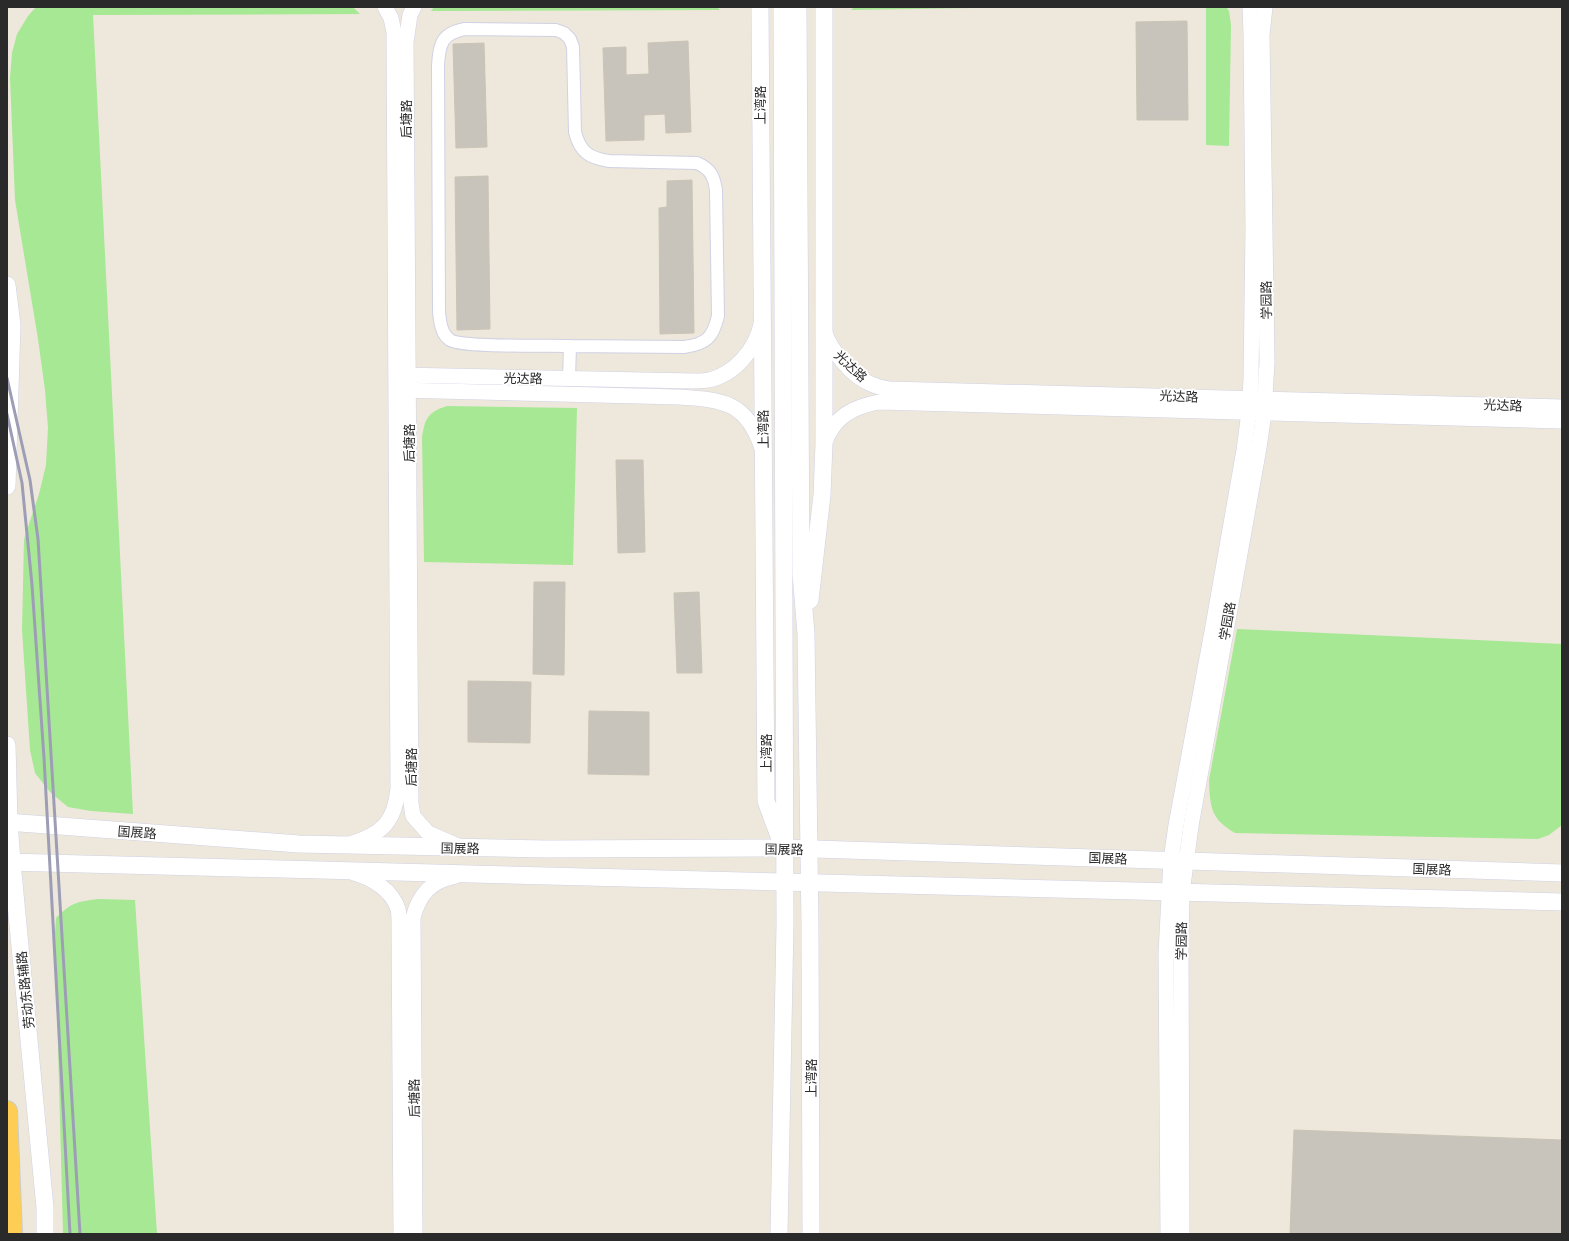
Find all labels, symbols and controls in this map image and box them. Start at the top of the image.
street label: 上湾路 [752,85,768,125]
street label: 后塘路 [398,99,414,139]
street label: 学园路 [1258,280,1274,320]
street label: 光达路 [831,347,871,385]
street label: 光达路 [503,370,543,386]
street label: 光达路 [1159,387,1199,405]
street label: 光达路 [1483,396,1523,414]
street label: 上湾路 [755,409,771,449]
street label: 后塘路 [401,423,417,463]
street label: 学园路 [1216,600,1238,642]
street label: 上湾路 [758,733,774,773]
street label: 后塘路 [403,747,419,787]
street label: 国展路 [117,823,157,841]
street label: 国展路 [440,840,480,856]
street label: 国展路 [764,841,804,857]
street label: 国展路 [1088,849,1128,867]
street label: 国展路 [1412,860,1452,878]
street label: 学园路 [1173,921,1189,961]
street label: 劳动东路辅路 [13,950,37,1030]
street label: 上湾路 [803,1058,819,1098]
street label: 后塘路 [406,1078,422,1118]

